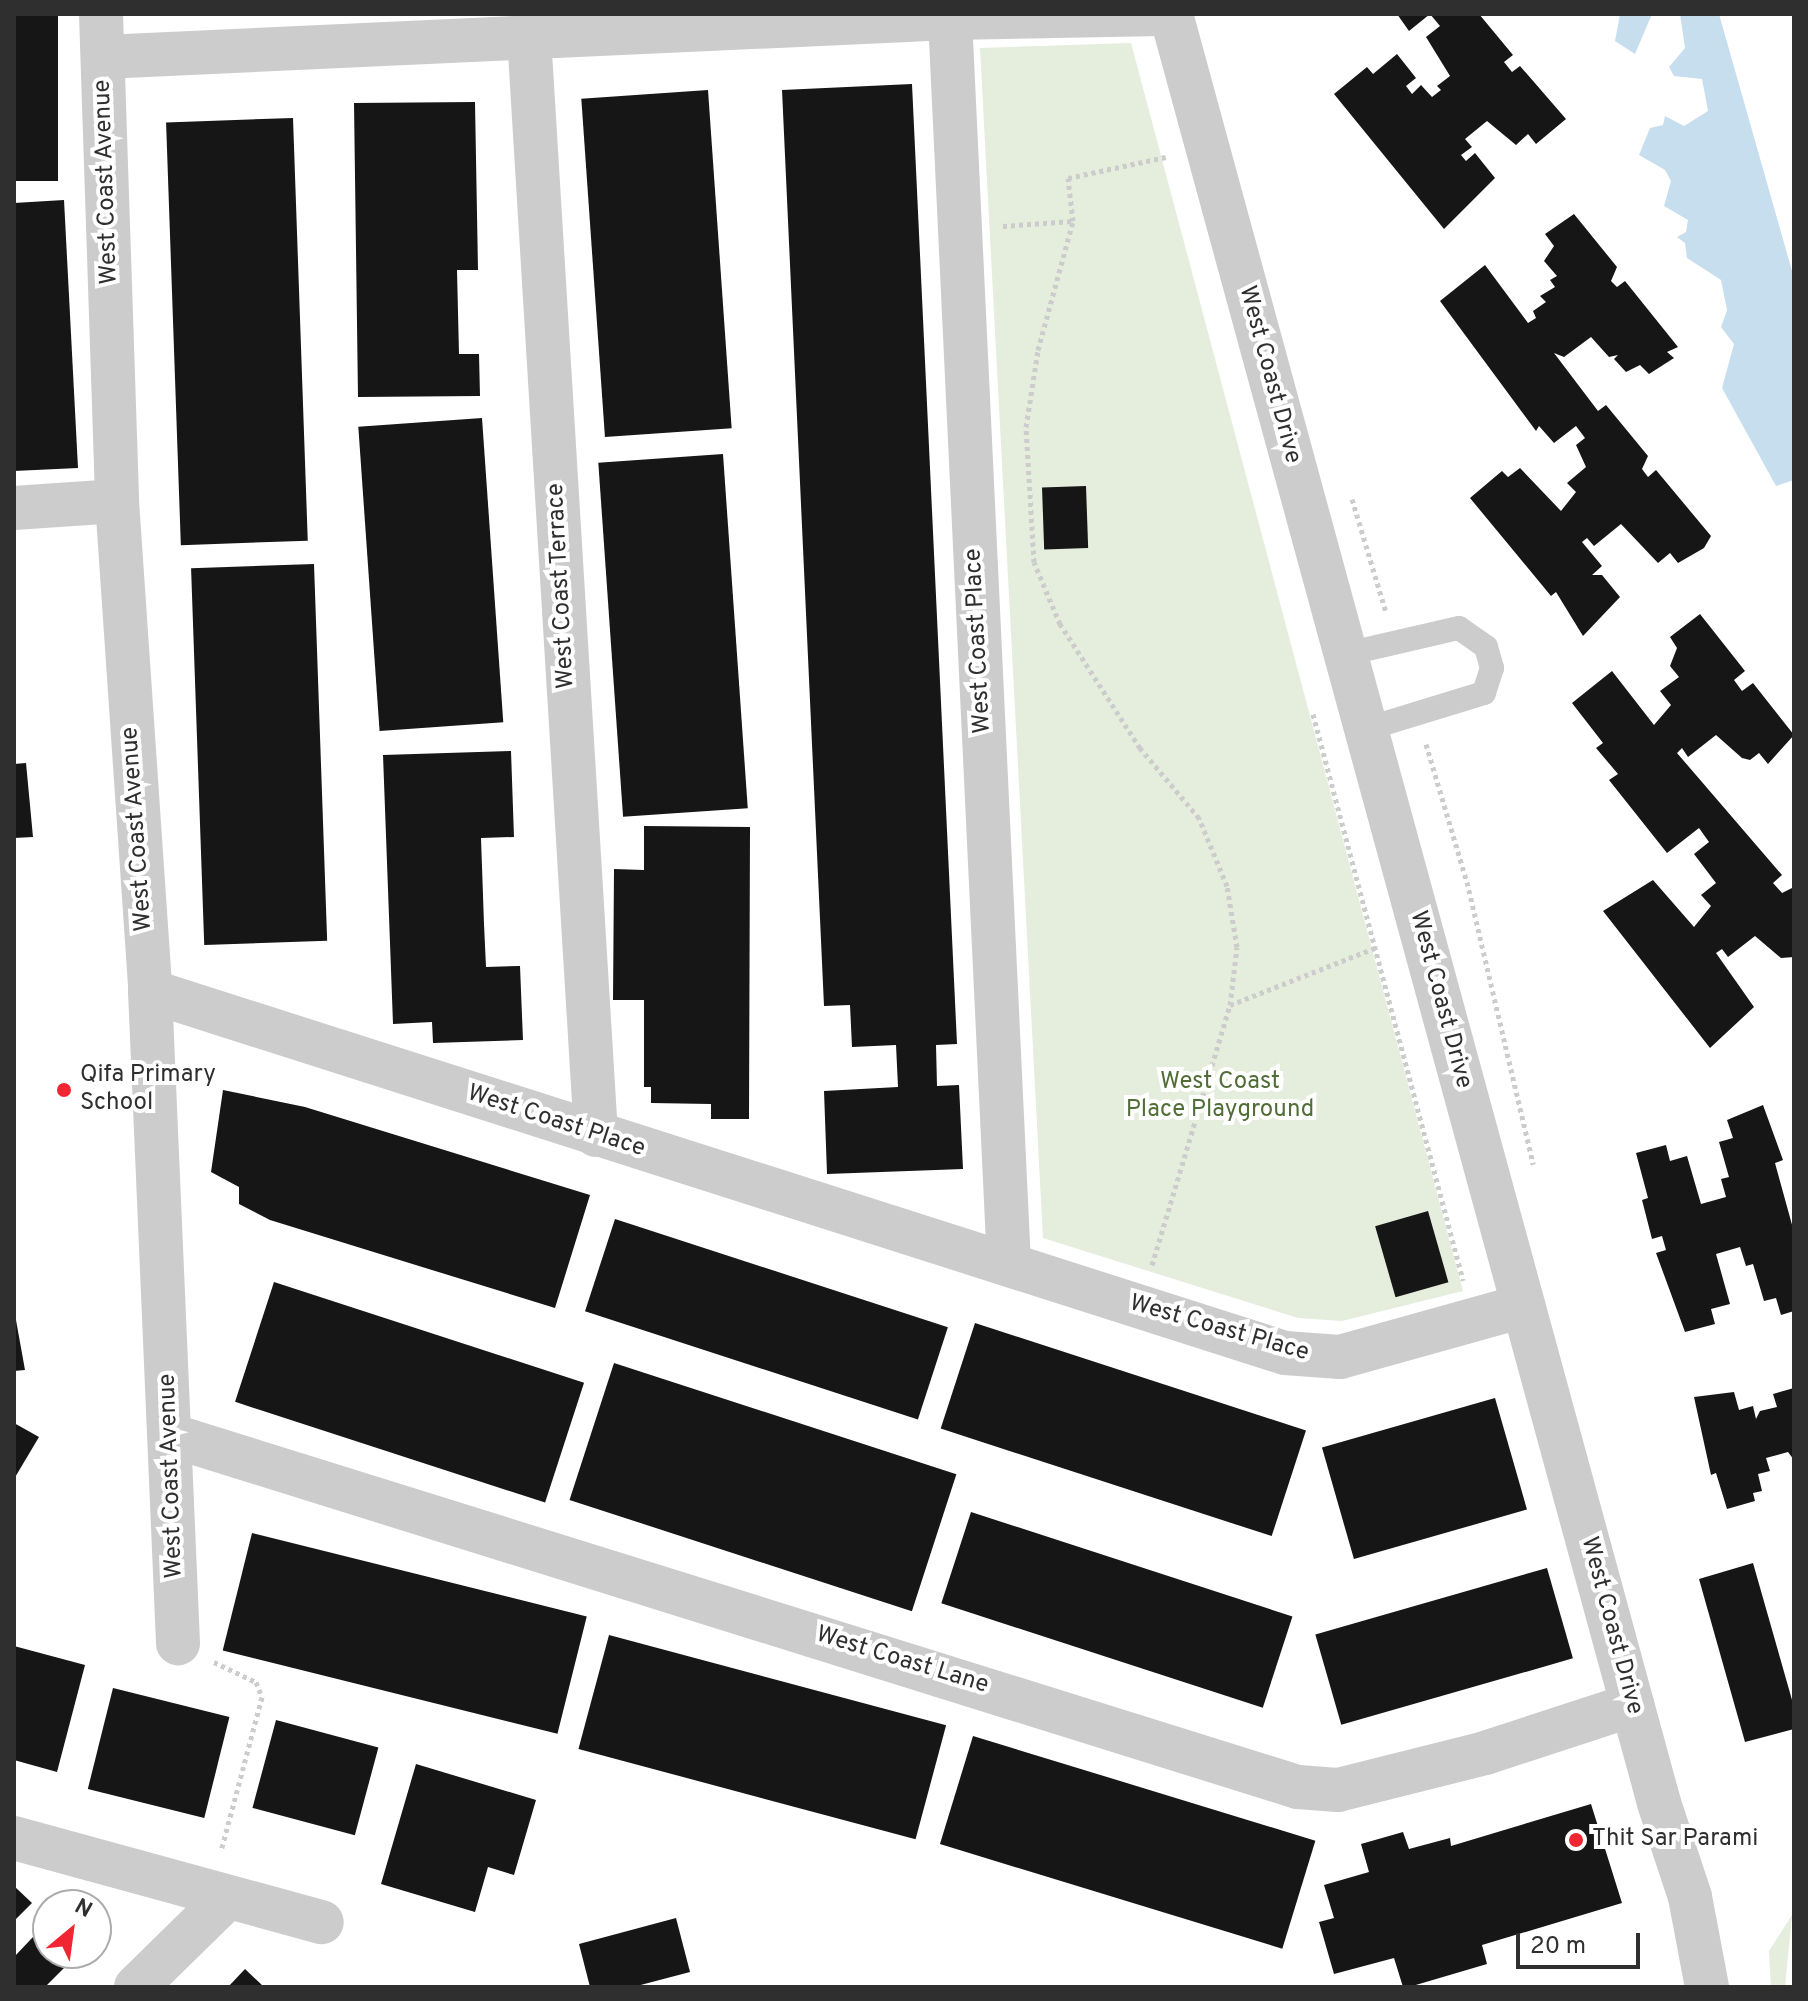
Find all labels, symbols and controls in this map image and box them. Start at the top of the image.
street label: West Coast Avenue [89,79,125,285]
street label: West Coast Drive [1231,283,1307,467]
street label: West Coast Terrace [542,482,582,690]
street label: West Coast Place [960,548,998,734]
street label: West Coast Avenue [116,725,160,933]
street label: West Coast Drive [1402,908,1478,1092]
place label: Qifa Primary School [80,1062,216,1118]
park label: West Coast Place Playground [1126,1069,1314,1125]
street label: West Coast Place [463,1080,649,1164]
marker: Qifa Primary School [55,1081,73,1099]
street label: West Coast Place [1126,1290,1312,1368]
street label: West Coast Avenue [154,1373,190,1579]
street label: West Coast Drive [1573,1534,1649,1718]
street label: West Coast Lane [812,1621,992,1701]
place label: Thit Sar Parami [1592,1826,1758,1854]
marker: Thit Sar Parami [1567,1831,1585,1849]
north arrow [32,1889,112,1969]
text: N [69,1894,96,1925]
scale bar [1520,1917,1644,1967]
text: 20 m [1530,1932,1586,1962]

